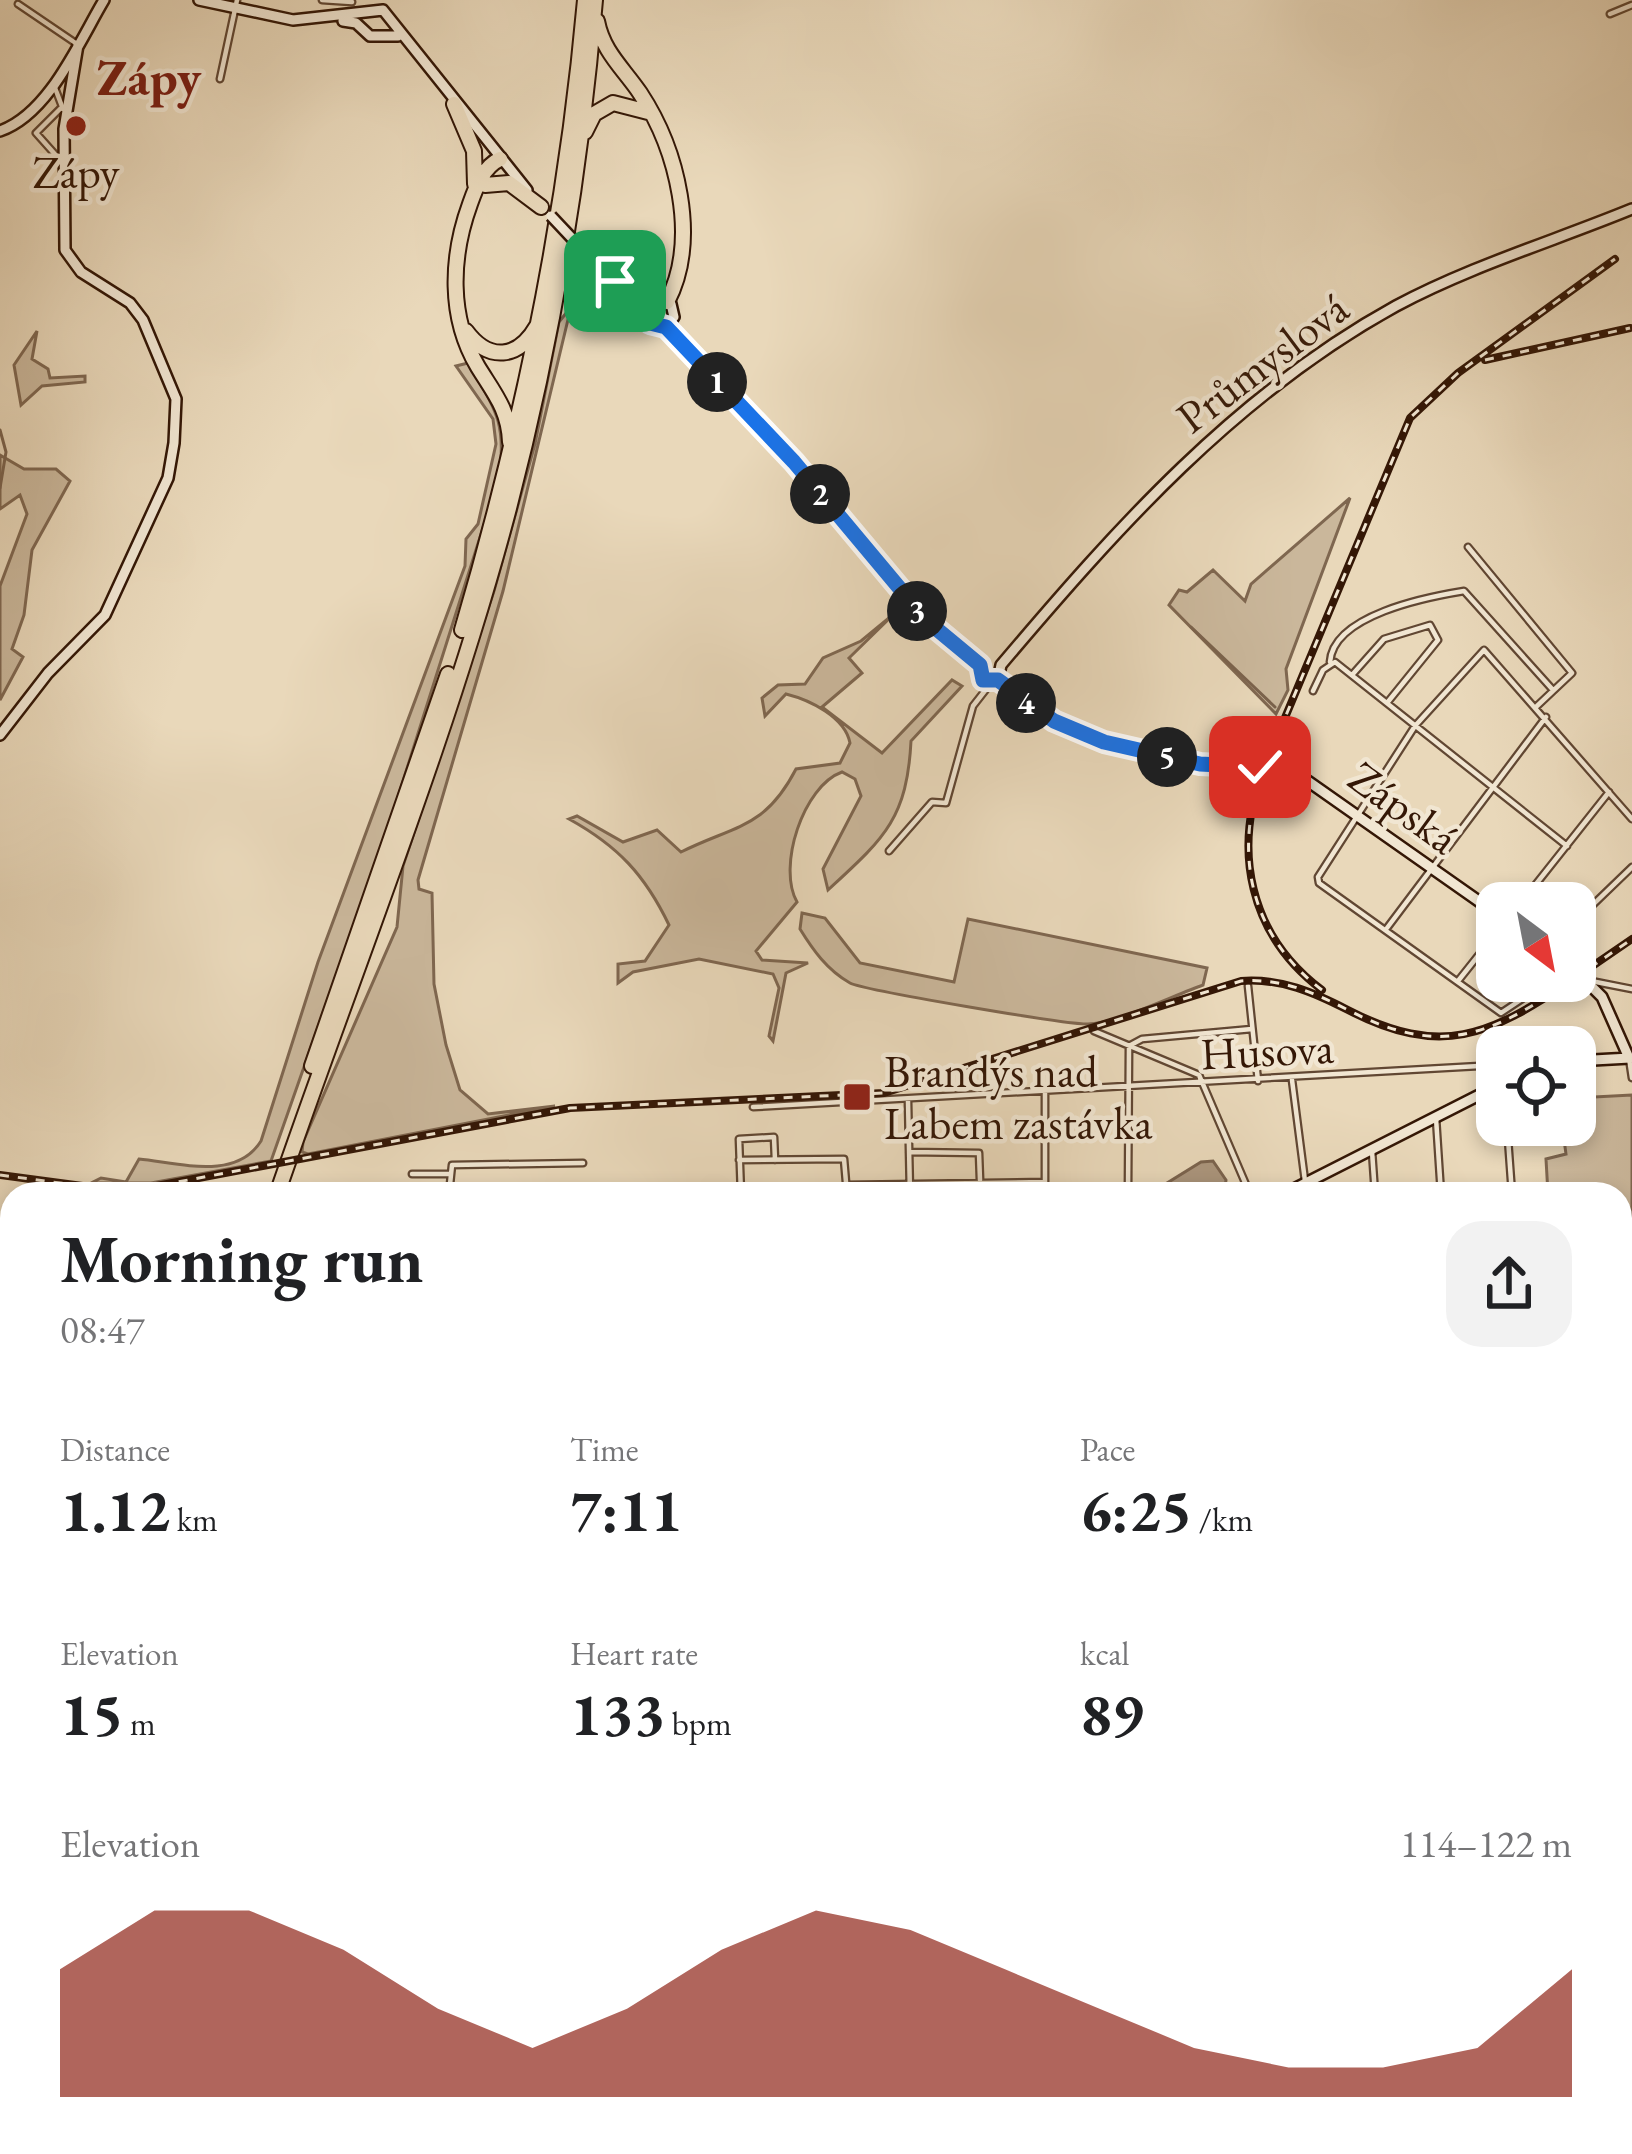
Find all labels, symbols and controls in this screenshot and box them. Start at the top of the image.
district label: Zápy [97,44,202,110]
marker: Zápy [63,113,89,139]
place label: Zápy [32,143,120,201]
pin [564,230,666,332]
icon: arrive [582,248,648,314]
street label: Průmyslová [1165,279,1360,445]
pin: 1 [687,352,747,412]
text: 1 [708,360,726,403]
pin: 2 [790,464,850,524]
text: 2 [811,472,829,515]
pin: 3 [887,581,947,641]
text: 3 [908,589,926,632]
pin: 4 [996,673,1056,733]
text: 4 [1017,681,1035,724]
pin [1209,716,1311,818]
pin: 5 [1137,727,1197,787]
icon: check [1227,734,1293,800]
text: 5 [1158,735,1176,778]
street label: Zápská [1338,748,1470,866]
north arrow [1476,882,1596,1002]
map controls [1476,882,1596,1146]
street label: Husova [1199,1018,1335,1082]
button: locate [1476,1026,1596,1146]
place label: Brandýs nad Labem zastávka [884,1042,1152,1152]
marker: Brandýs nad Labem zastávka [841,1081,873,1113]
text: Morning run [60,1216,424,1302]
button: share [1446,1221,1572,1347]
text: 08:47 [60,1304,145,1355]
text: Distance [60,1428,170,1471]
text: Time [570,1428,639,1471]
text: Pace [1080,1428,1135,1471]
text: 1.12 [60,1471,170,1549]
text: 7:11 [570,1471,682,1549]
text: 6:25 [1080,1471,1192,1549]
text: km [170,1498,218,1541]
text: /km [1192,1498,1253,1541]
text: Elevation [60,1632,179,1675]
text: Heart rate [570,1632,698,1675]
text: kcal [1080,1632,1130,1675]
text: 15 [60,1675,123,1753]
text: 133 [570,1675,665,1753]
text: 89 [1080,1675,1143,1753]
text: m [123,1702,156,1745]
text: bpm [665,1702,732,1745]
text: Elevation [60,1818,200,1869]
text: 114–122 m [1400,1818,1572,1869]

